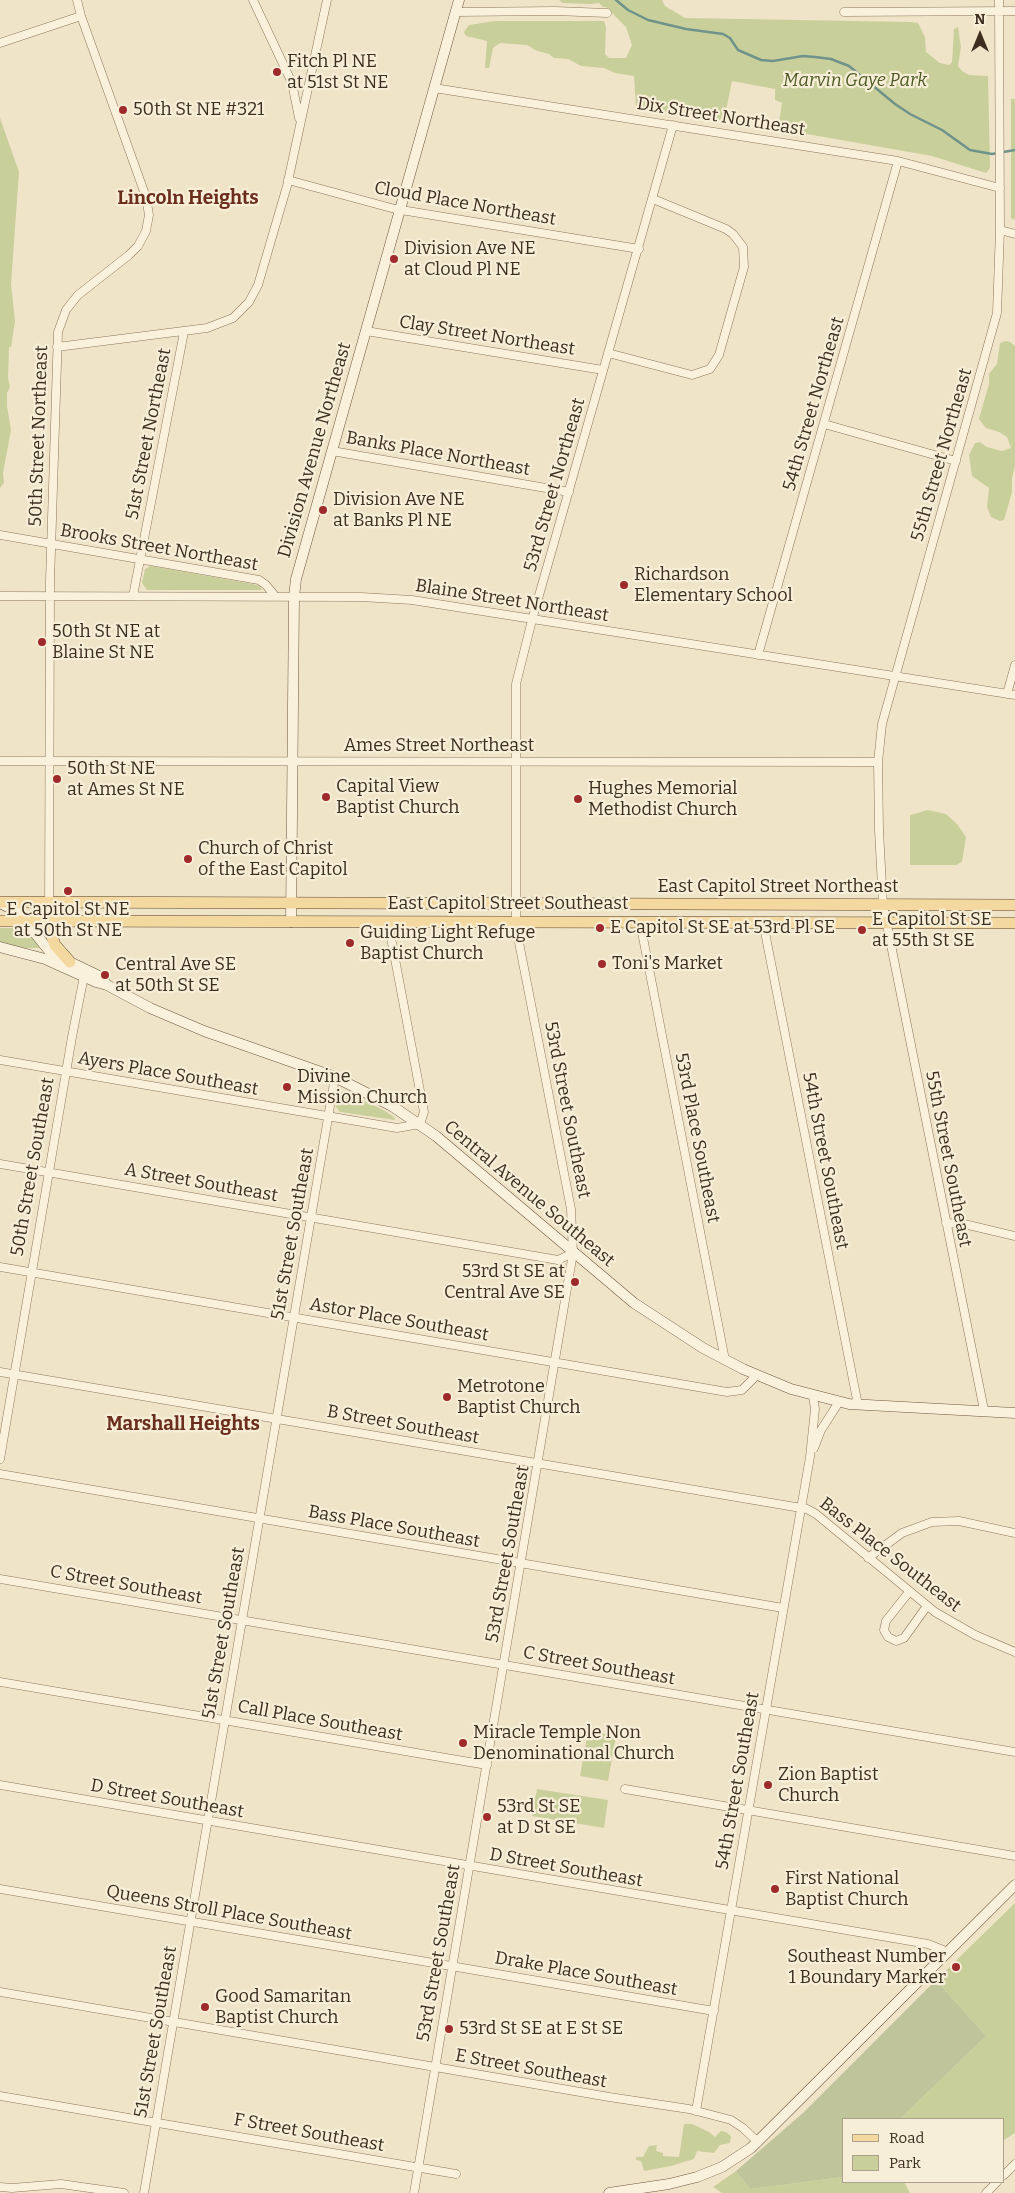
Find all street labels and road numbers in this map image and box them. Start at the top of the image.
street label: Dix Street Northeast [635,93,807,141]
street label: Cloud Place Northeast [372,177,558,231]
street label: Clay Street Northeast [398,311,576,361]
street label: 54th Street Northeast [779,314,849,494]
street label: Division Avenue Northeast [274,340,356,560]
street label: 50th Street Northeast [25,345,53,527]
street label: 51st Street Northeast [122,346,176,522]
street label: 55th Street Northeast [907,366,977,544]
street label: 53rd Street Northeast [520,396,590,574]
street label: Banks Place Northeast [344,427,532,481]
street label: Brooks Street Northeast [58,520,260,576]
street label: Blaine Street Northeast [414,575,610,627]
street label: Ames Street Northeast [344,735,534,757]
street label: East Capitol Street Northeast [657,876,899,898]
street label: East Capitol Street Southeast [388,893,628,915]
street label: 53rd Street Southeast [539,1020,595,1200]
street label: Ayers Place Southeast [76,1047,260,1101]
street label: 53rd Place Southeast [670,1051,724,1225]
street label: 55th Street Southeast [920,1069,976,1249]
street label: 54th Street Southeast [797,1071,853,1251]
street label: 50th Street Southeast [7,1076,59,1258]
street label: Central Avenue Southeast [439,1116,619,1272]
street label: 51st Street Southeast [267,1146,319,1322]
street label: A Street Southeast [123,1159,279,1207]
street label: Astor Place Southeast [308,1294,490,1346]
street label: B Street Southeast [325,1401,481,1449]
street label: 53rd Street Southeast [482,1464,534,1644]
street label: Bass Place Southeast [815,1493,965,1617]
street label: Bass Place Southeast [307,1501,481,1553]
street label: 51st Street Southeast [198,1545,250,1721]
street label: C Street Southeast [48,1561,204,1609]
street label: C Street Southeast [521,1642,677,1690]
street label: 54th Street Southeast [712,1690,764,1872]
street label: Call Place Southeast [236,1696,404,1746]
street label: D Street Southeast [89,1775,245,1823]
street label: D Street Southeast [488,1844,644,1892]
street label: 53rd Street Southeast [413,1863,465,2043]
street label: Queens Stroll Place Southeast [105,1881,353,1945]
street label: 51st Street Southeast [130,1944,182,2120]
street label: Drake Place Southeast [493,1947,679,2001]
street label: E Street Southeast [453,2045,609,2093]
street label: F Street Southeast [232,2109,386,2157]

